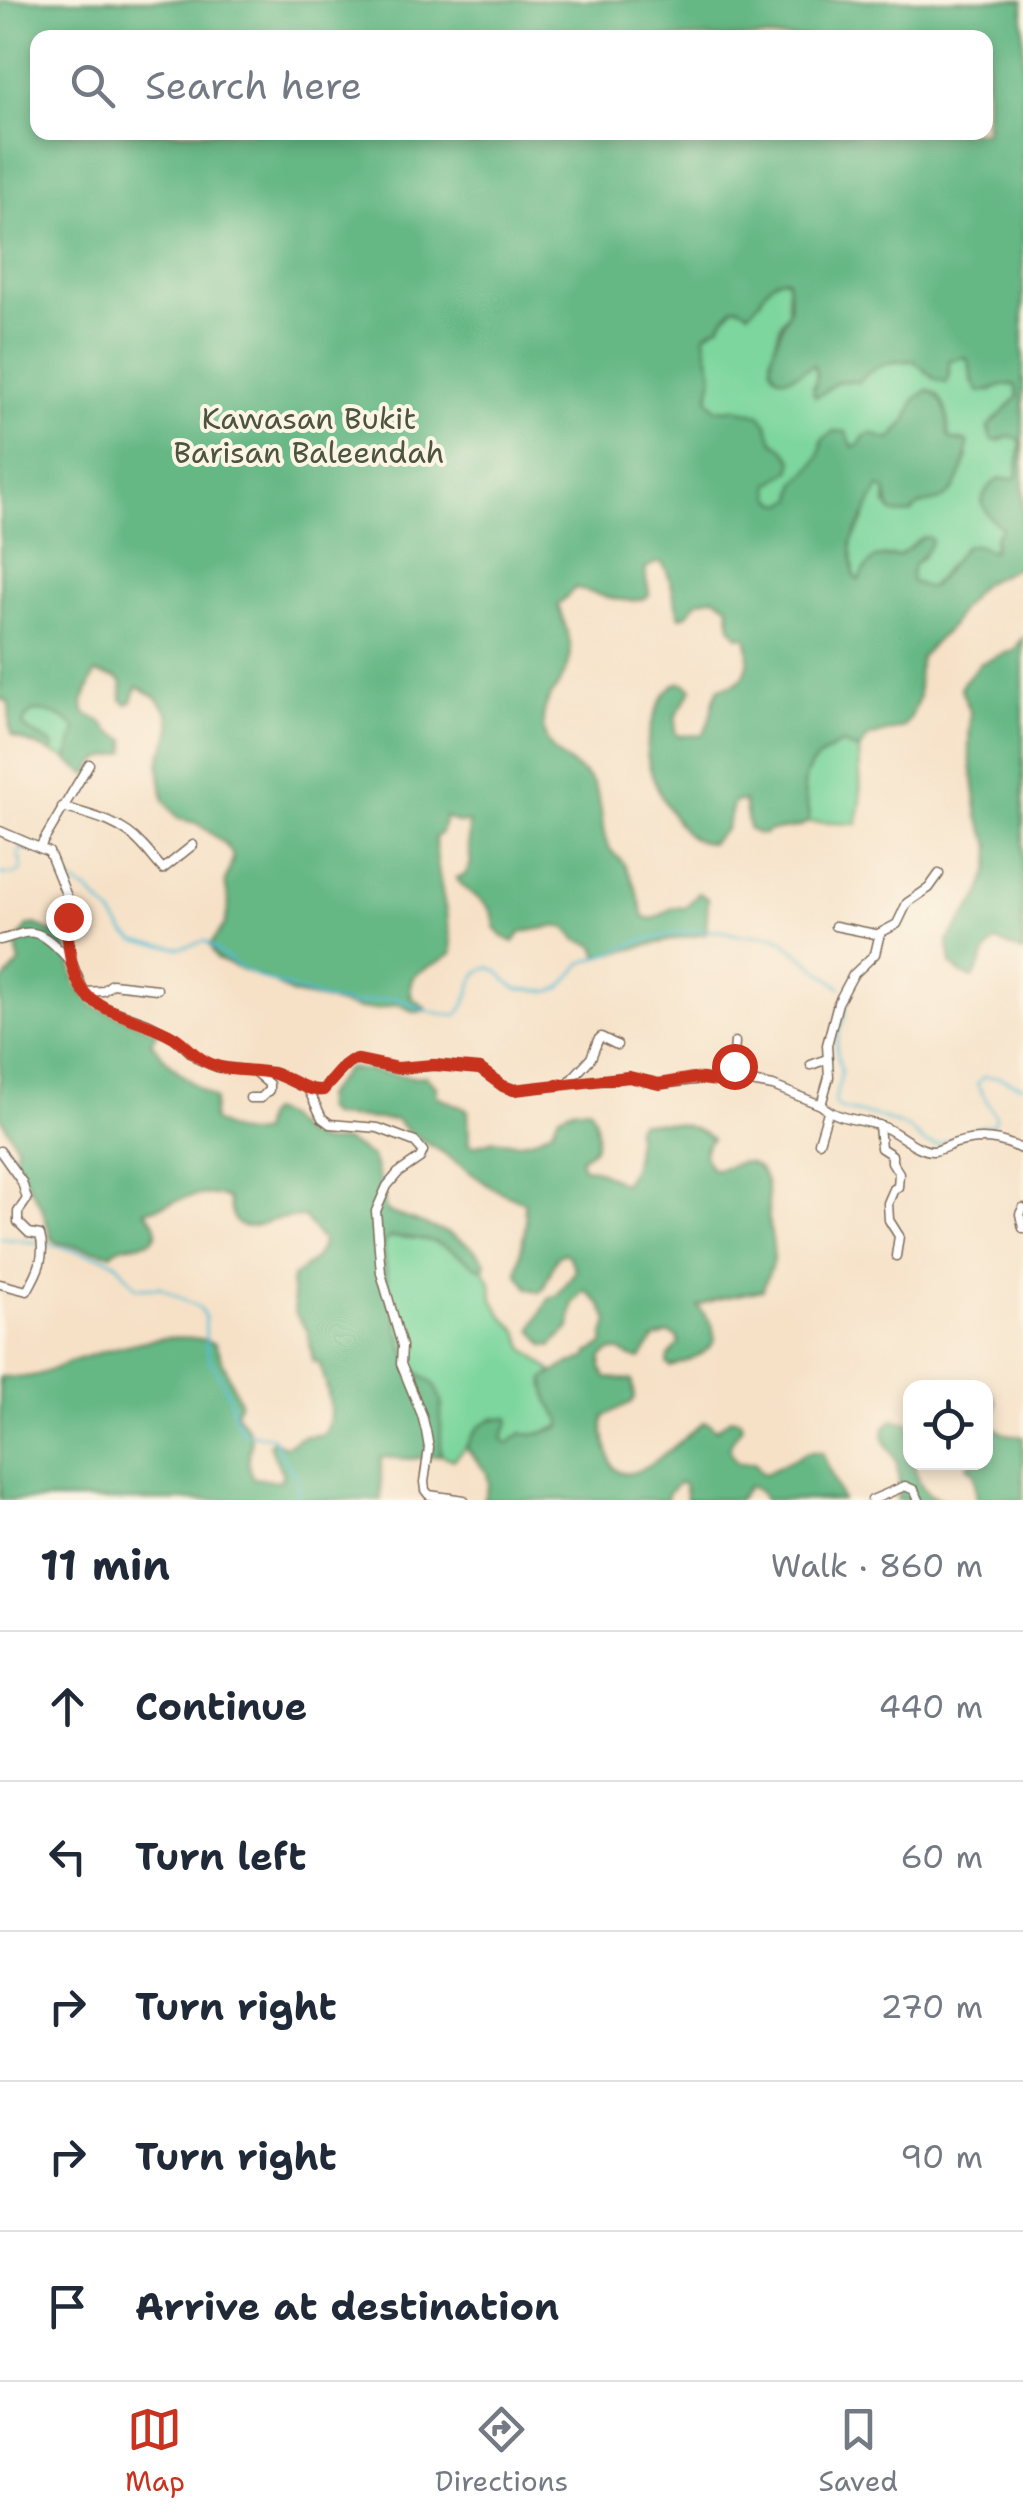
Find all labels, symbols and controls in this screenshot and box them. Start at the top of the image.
search box [30,30,993,140]
icon: search [65,58,120,113]
text: Search here [145,60,362,111]
park label: Kawasan Bukit Barisan Baleendah [173,398,445,473]
route end [46,895,92,941]
route start [712,1044,758,1090]
map controls [903,1380,993,1470]
button: locate [903,1380,993,1470]
text: 11 min [40,1537,170,1593]
text: Walk · 860 m [771,1544,983,1587]
icon: ahead [40,1679,95,1734]
text: Continue [135,1681,307,1732]
text: 440 m [878,1685,983,1728]
icon: left [40,1829,95,1884]
text: Turn left [135,1831,307,1882]
text: 60 m [901,1835,983,1878]
icon: right [40,1979,95,2034]
text: Turn right [135,1981,337,2032]
text: 270 m [880,1985,983,2028]
icon: right [40,2129,95,2184]
text: Turn right [135,2131,337,2182]
text: 90 m [900,2135,983,2178]
icon: arrive [40,2279,95,2334]
text: Arrive at destination [135,2281,559,2332]
tab: Map [125,2402,185,2500]
tab: Directions [435,2402,568,2500]
tab: Saved [818,2402,898,2500]

